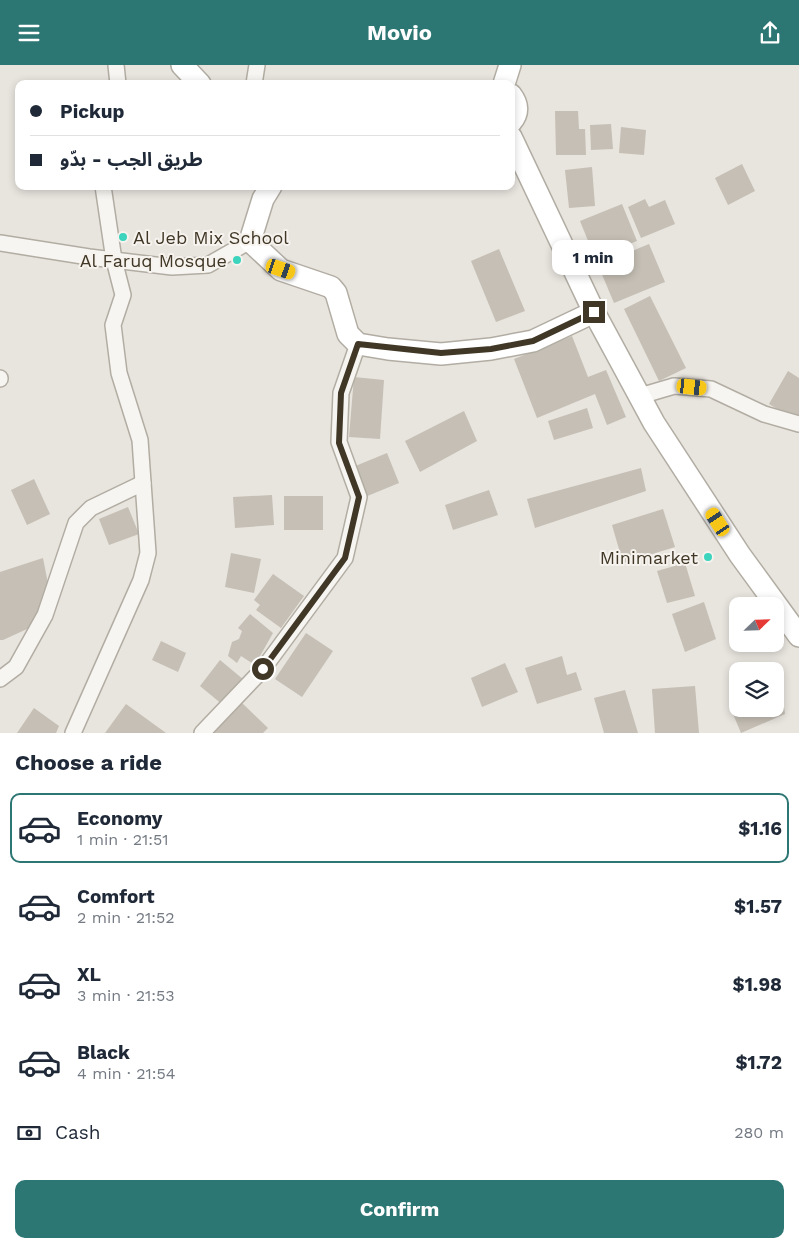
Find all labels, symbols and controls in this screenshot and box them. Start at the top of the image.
icon: menu [15,19,43,47]
icon: share [756,19,784,47]
text: Movio [367,20,432,45]
text: Pickup [60,100,124,123]
text: طريق الجب - بدّو [60,148,203,171]
place label: Al Jeb Mix School [133,227,289,248]
marker: Al Jeb Mix School [117,231,129,243]
callout: 1 min [553,239,635,275]
text: 1 min [572,248,614,267]
place label: Al Faruq Mosque [80,250,227,271]
marker: Al Faruq Mosque [231,254,243,266]
car [264,257,297,281]
route end [583,301,605,323]
car [676,378,707,396]
car [703,505,732,539]
place label: Minimarket [600,547,698,568]
marker: Minimarket [702,551,714,563]
north arrow [729,597,784,653]
map controls [729,597,784,717]
route start [252,658,274,680]
button: layers [729,662,784,717]
text: Choose a ride [15,750,162,775]
icon: car [17,806,62,851]
text: Economy [77,807,162,830]
text: $1.16 [738,817,782,840]
text: 1 min · 21:51 [77,830,169,849]
icon: car [17,884,62,929]
text: Comfort [77,885,155,908]
text: $1.57 [734,895,782,918]
text: 2 min · 21:52 [77,908,175,927]
icon: car [17,962,62,1007]
text: XL [77,963,101,986]
text: $1.98 [733,973,782,996]
text: 3 min · 21:53 [77,986,175,1005]
icon: car [17,1040,62,1085]
text: Black [77,1041,130,1064]
text: $1.72 [735,1051,782,1074]
text: 4 min · 21:54 [77,1064,176,1083]
icon: cash [15,1119,43,1147]
text: Cash [55,1121,101,1144]
text: 280 m [734,1123,784,1142]
button: Confirm [15,1180,784,1238]

